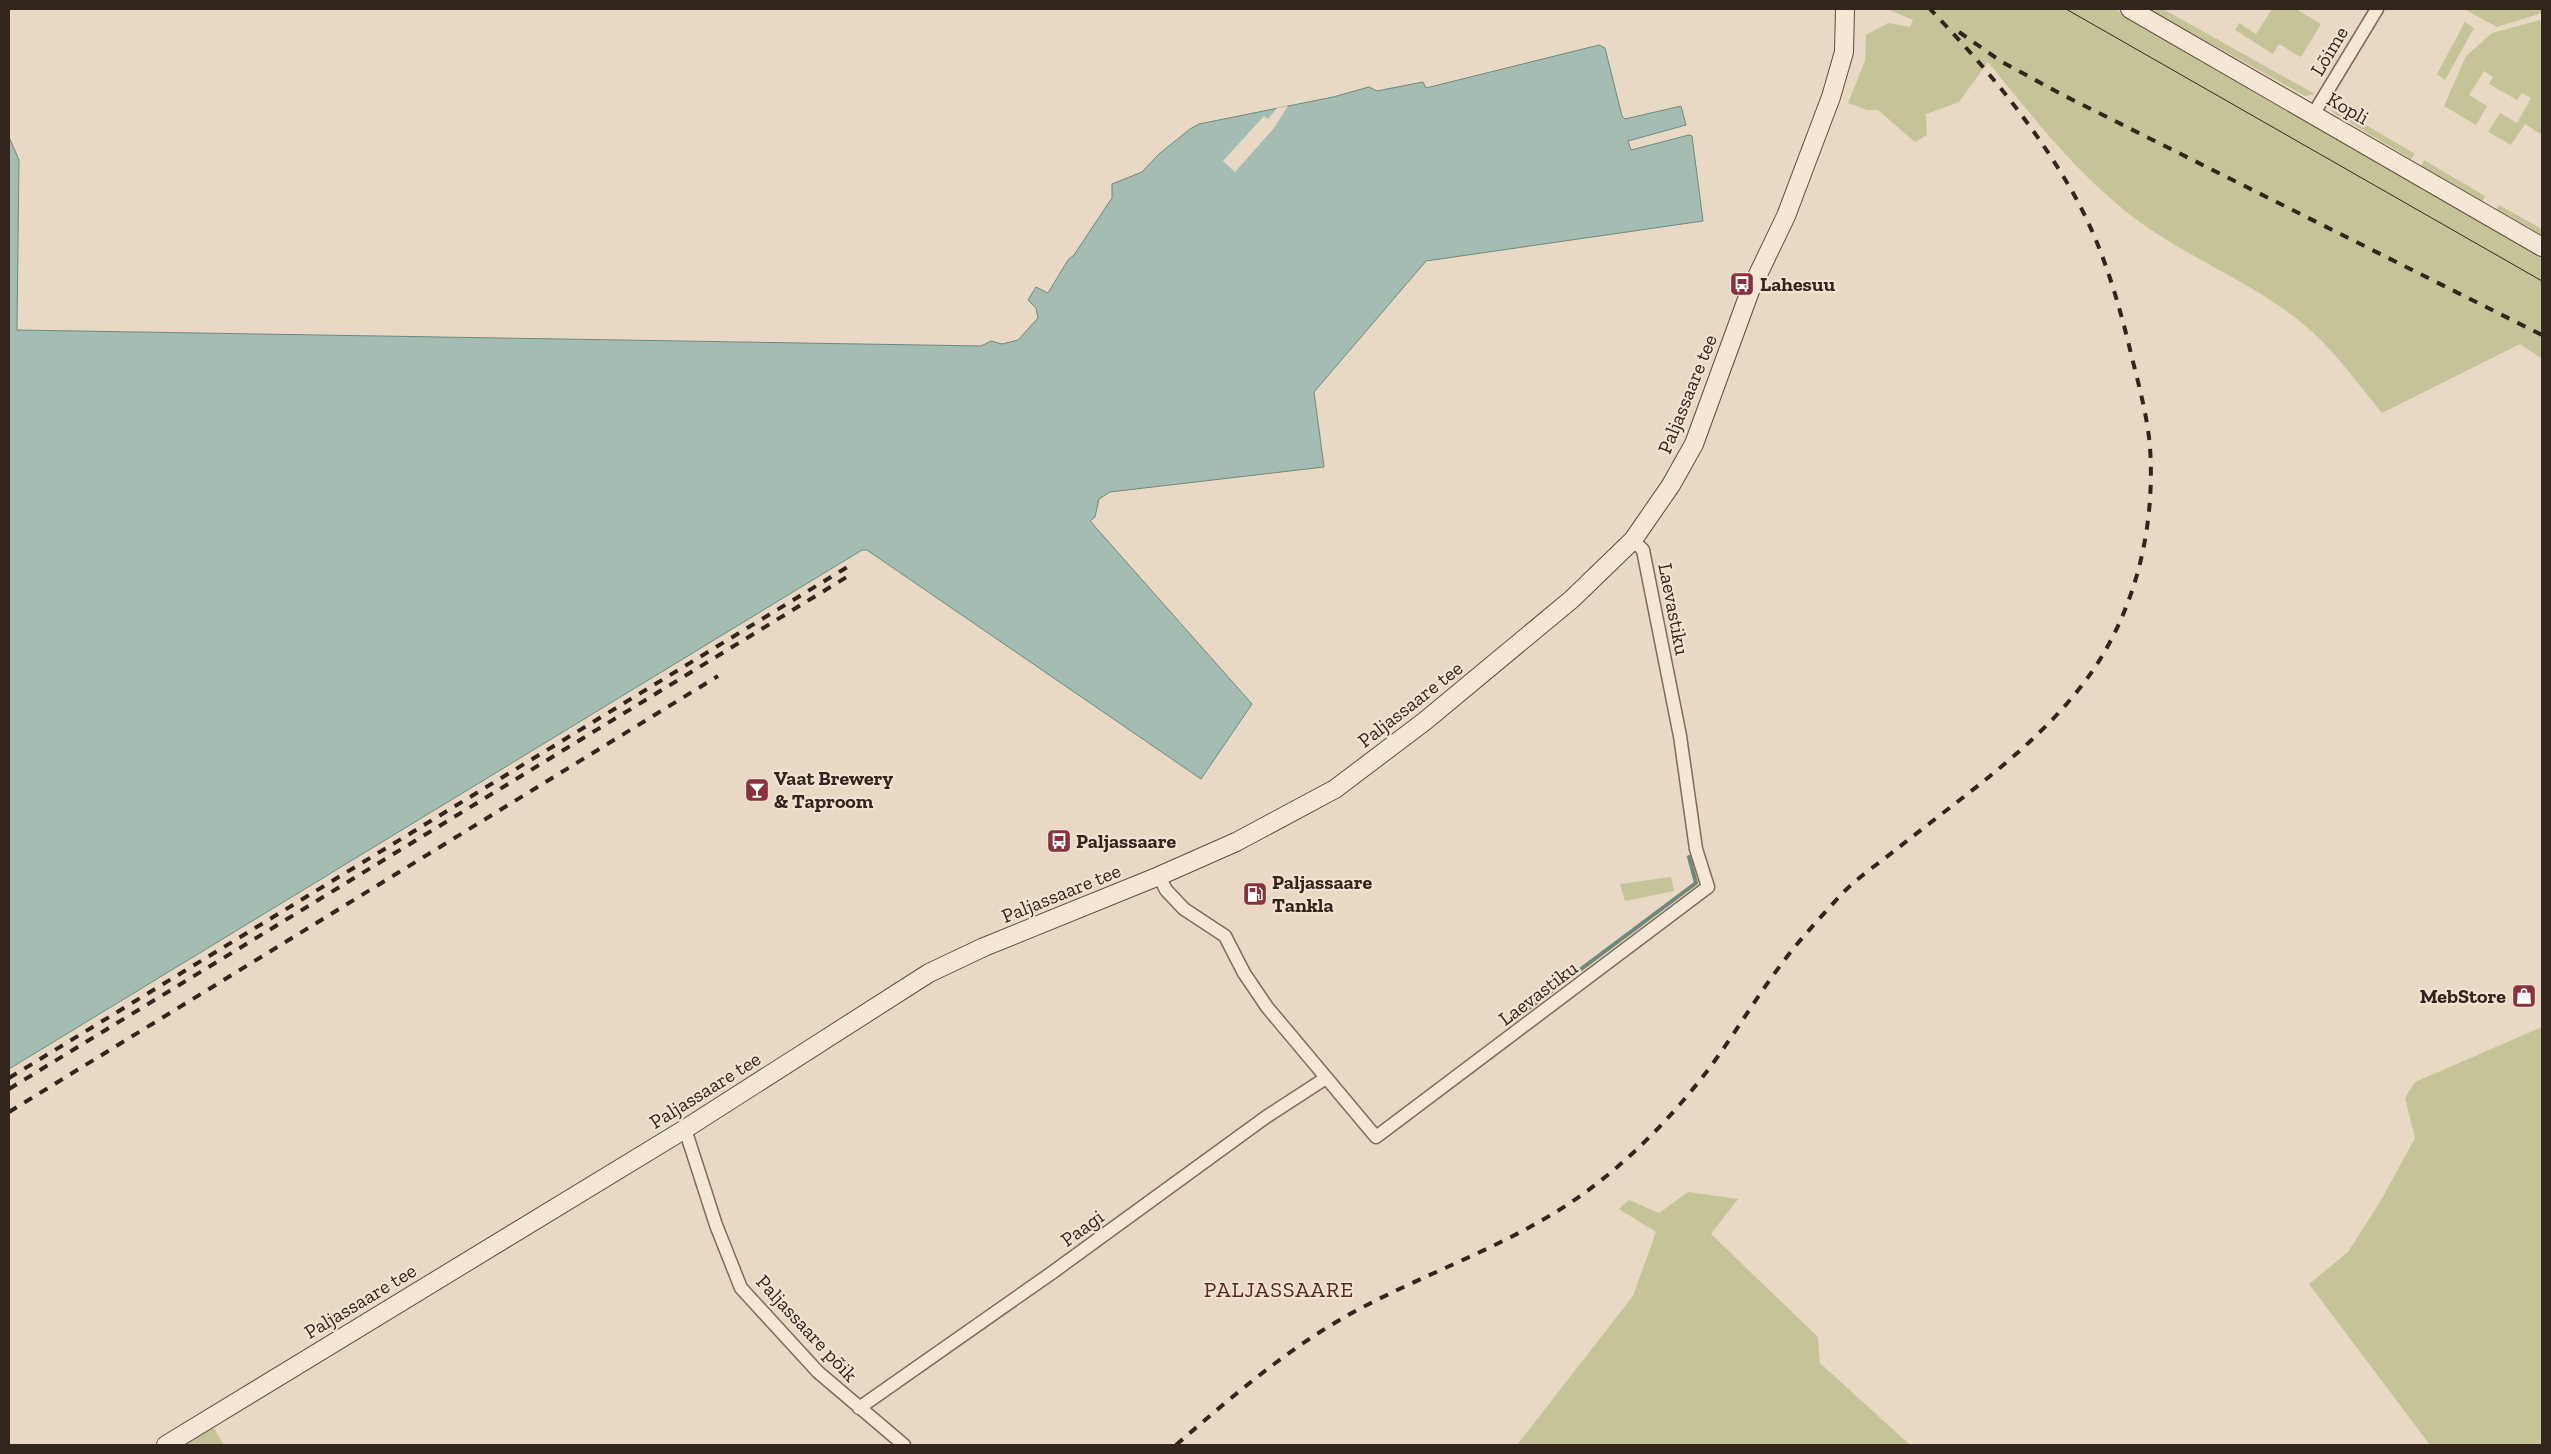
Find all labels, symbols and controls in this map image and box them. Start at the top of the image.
street label: Lõime [2305,22,2353,80]
street label: Kopli [2323,86,2374,130]
bus stop icon: Lahesuu [1729,271,1755,297]
place label: Lahesuu [1760,272,1835,296]
street label: Paljassaare tee [1652,331,1722,457]
street label: Laevastiku [1653,561,1695,657]
street label: Paljassaare tee [1353,656,1467,752]
place label: Vaat Brewery & Taproom [774,766,893,813]
bar icon: Vaat Brewery & Taproom [744,777,770,803]
bus stop icon: Paljassaare [1046,828,1072,854]
place label: Paljassaare [1076,829,1177,853]
street label: Paljassaare tee [998,858,1124,928]
place label: Paljassaare Tankla [1272,870,1373,917]
fuel station icon: Paljassaare Tankla [1242,881,1268,907]
street label: Laevastiku [1494,955,1582,1031]
shop icon: MebStore [2511,983,2537,1009]
place label: MebStore [2420,984,2506,1008]
street label: Paljassaare tee [645,1046,765,1134]
street label: Paagi [1056,1204,1108,1252]
street label: Paljassaare tee [300,1258,420,1344]
street label: Paljassaare põik [751,1270,863,1387]
district label: PALJASSAARE [1204,1276,1354,1303]

